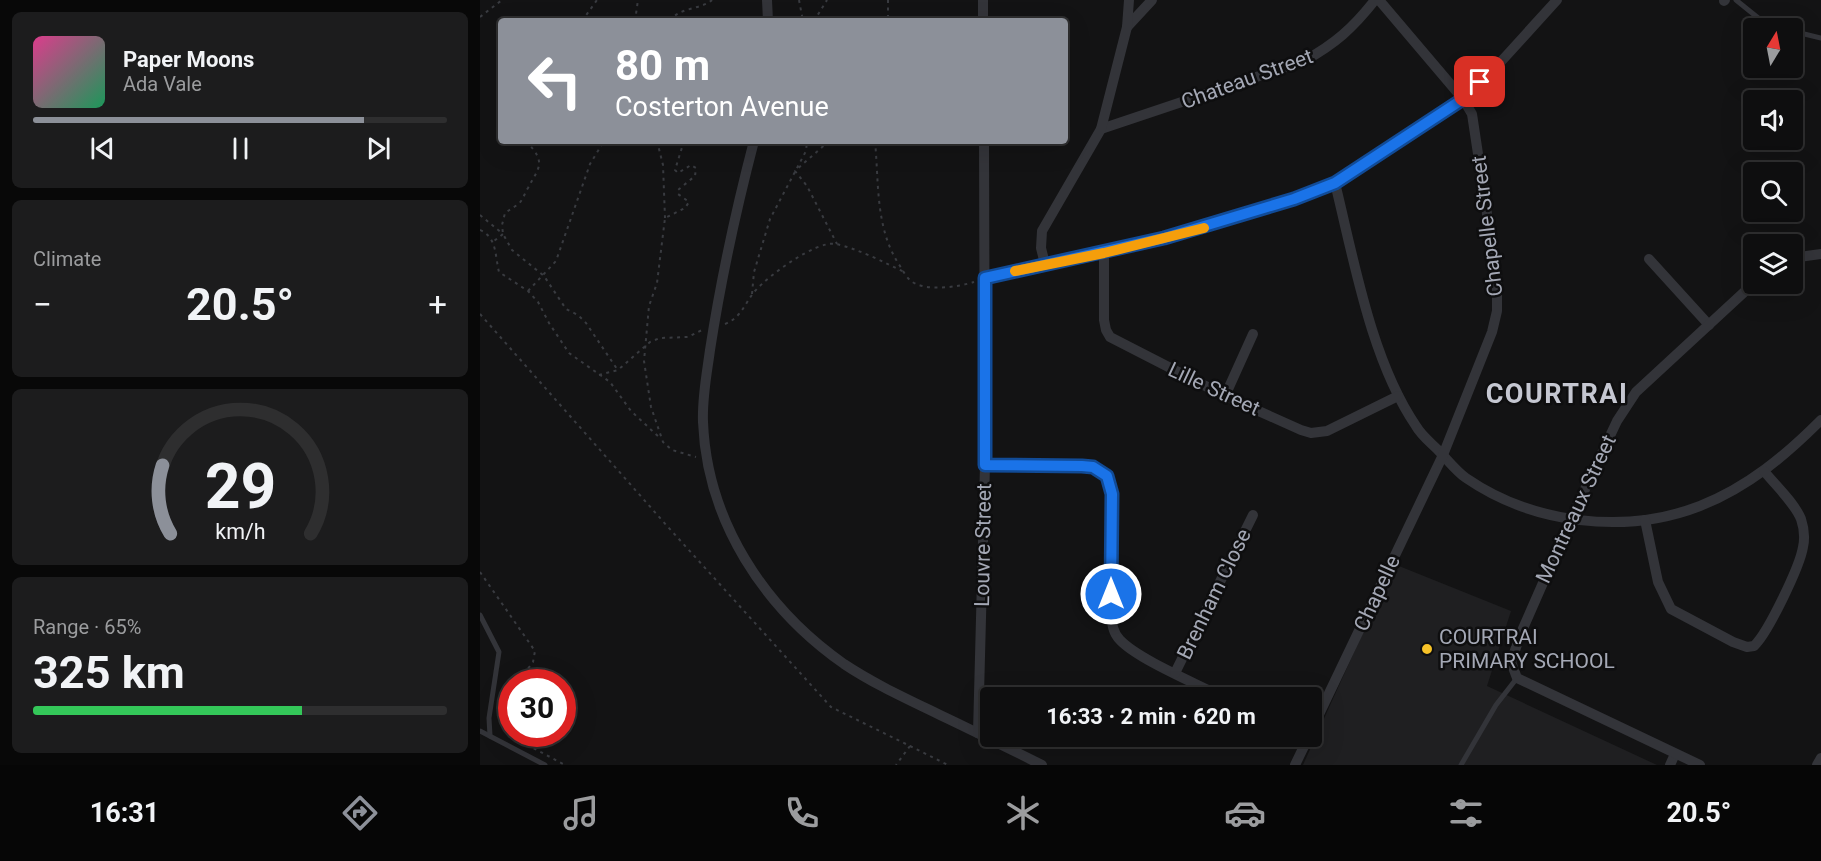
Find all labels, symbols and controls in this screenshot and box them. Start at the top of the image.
north arrow [1743,18,1803,78]
map controls [1743,18,1803,294]
text: 80 m [615,41,710,90]
icon: left [516,42,594,120]
street label: Chateau Street [1178,44,1316,114]
text: Paper Moons [123,47,254,72]
pin [1454,56,1505,107]
icon: arrive [1463,65,1496,98]
text: Ada Vale [123,72,202,96]
button: sound [1743,90,1803,150]
text: Costerton Avenue [615,91,829,123]
icon: previous [86,132,119,165]
icon: pause [224,132,257,165]
icon: next [362,132,395,165]
street label: Chapelle Street [1466,154,1508,298]
button: search [1743,162,1803,222]
button: layers [1743,234,1803,294]
text: Climate [33,247,101,271]
text: 20.5° [186,278,294,331]
text: − [33,285,52,324]
text: + [428,285,447,324]
street label: Lille Street [1164,357,1264,421]
district label: COURTRAI [1486,378,1628,410]
street label: Montreaux Street [1531,431,1621,587]
text: 29 [204,450,276,523]
street label: Louvre Street [970,483,996,607]
text: km/h [215,519,265,544]
street label: Brenham Close [1172,525,1256,663]
street label: Chapelle [1349,551,1405,635]
position arrow [1079,562,1143,626]
text: Range · 65% [33,615,141,639]
place label: COURTRAI PRIMARY SCHOOL [1439,625,1615,673]
marker: COURTRAI PRIMARY SCHOOL [1420,642,1434,656]
text: 325 km [33,646,185,699]
speed limit sign: 30 [498,669,576,747]
text: 16:33 · 2 min · 620 m [1046,704,1256,729]
icon: directions [339,792,381,834]
icon: music [560,792,602,834]
icon: phone [781,792,823,834]
icon: climate [1002,792,1044,834]
icon: car [1224,792,1266,834]
icon: filters [1445,792,1487,834]
text: 16:31 [90,797,159,829]
text: 20.5° [1666,797,1731,829]

